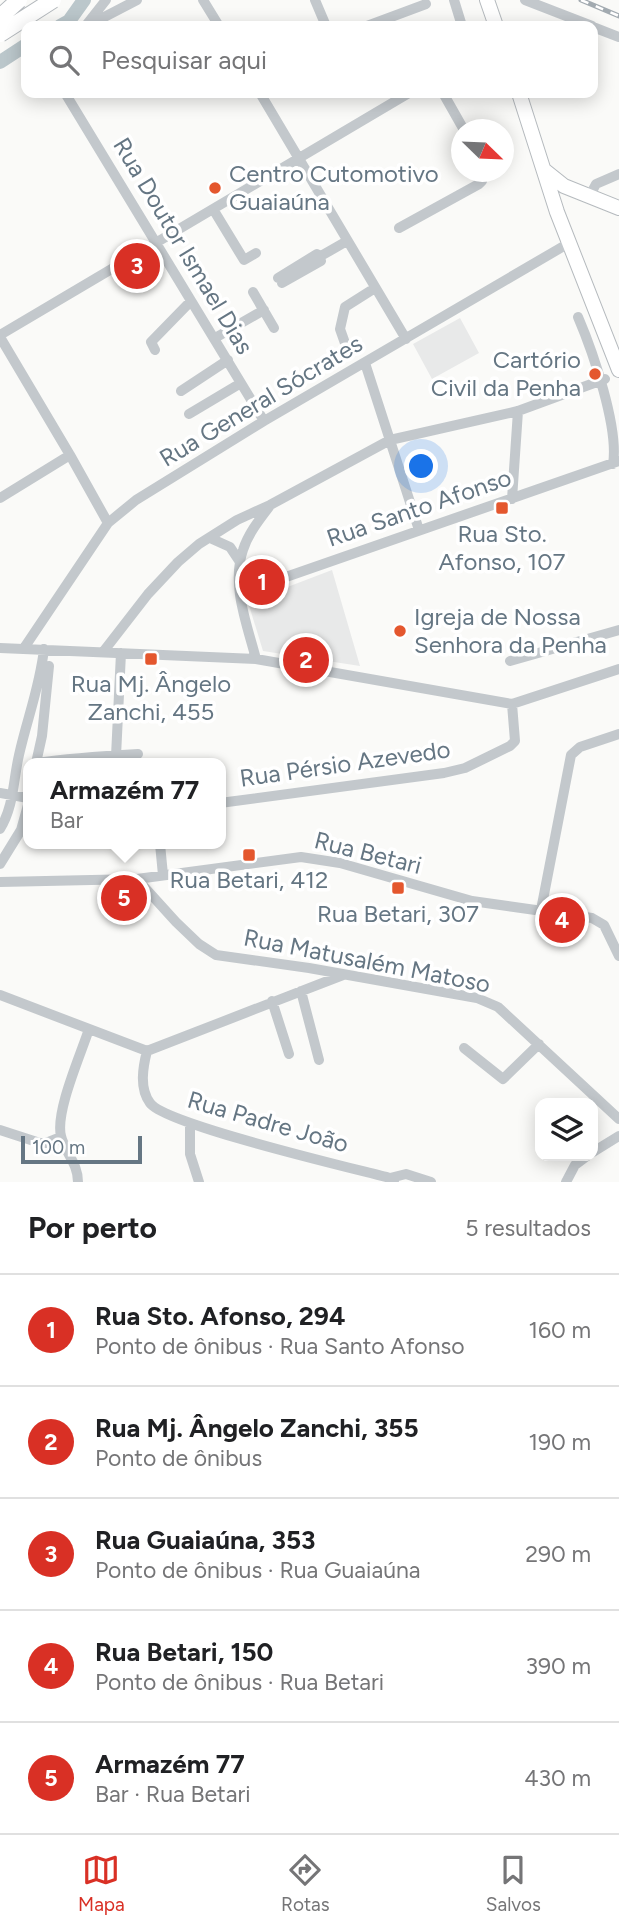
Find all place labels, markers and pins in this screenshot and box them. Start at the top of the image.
place label: Centro Cutomotivo Guaiaúna [229,159,439,216]
marker: Centro Cutomotivo Guaiaúna [207,180,223,196]
pin: 3 [114,240,160,292]
place label: Cartório Civil da Penha [431,345,581,402]
marker: Cartório Civil da Penha [587,366,603,382]
marker: Rua Sto. Afonso, 107 [494,500,510,516]
place label: Rua Sto. Afonso, 107 [439,519,566,576]
pin: 1 [239,556,285,608]
place label: Igreja de Nossa Senhora da Penha [414,602,607,659]
marker: Igreja de Nossa Senhora da Penha [392,623,408,639]
pin: 2 [283,634,329,686]
marker: Rua Mj. Ângelo Zanchi, 455 [143,651,159,667]
place label: Rua Mj. Ângelo Zanchi, 455 [71,669,231,726]
marker: Rua Betari, 412 [241,847,257,863]
place label: Rua Betari, 412 [170,865,328,894]
pin: 5 [101,872,147,924]
marker: Rua Betari, 307 [390,880,406,896]
pin: 4 [539,894,585,946]
place label: Rua Betari, 307 [317,899,479,928]

